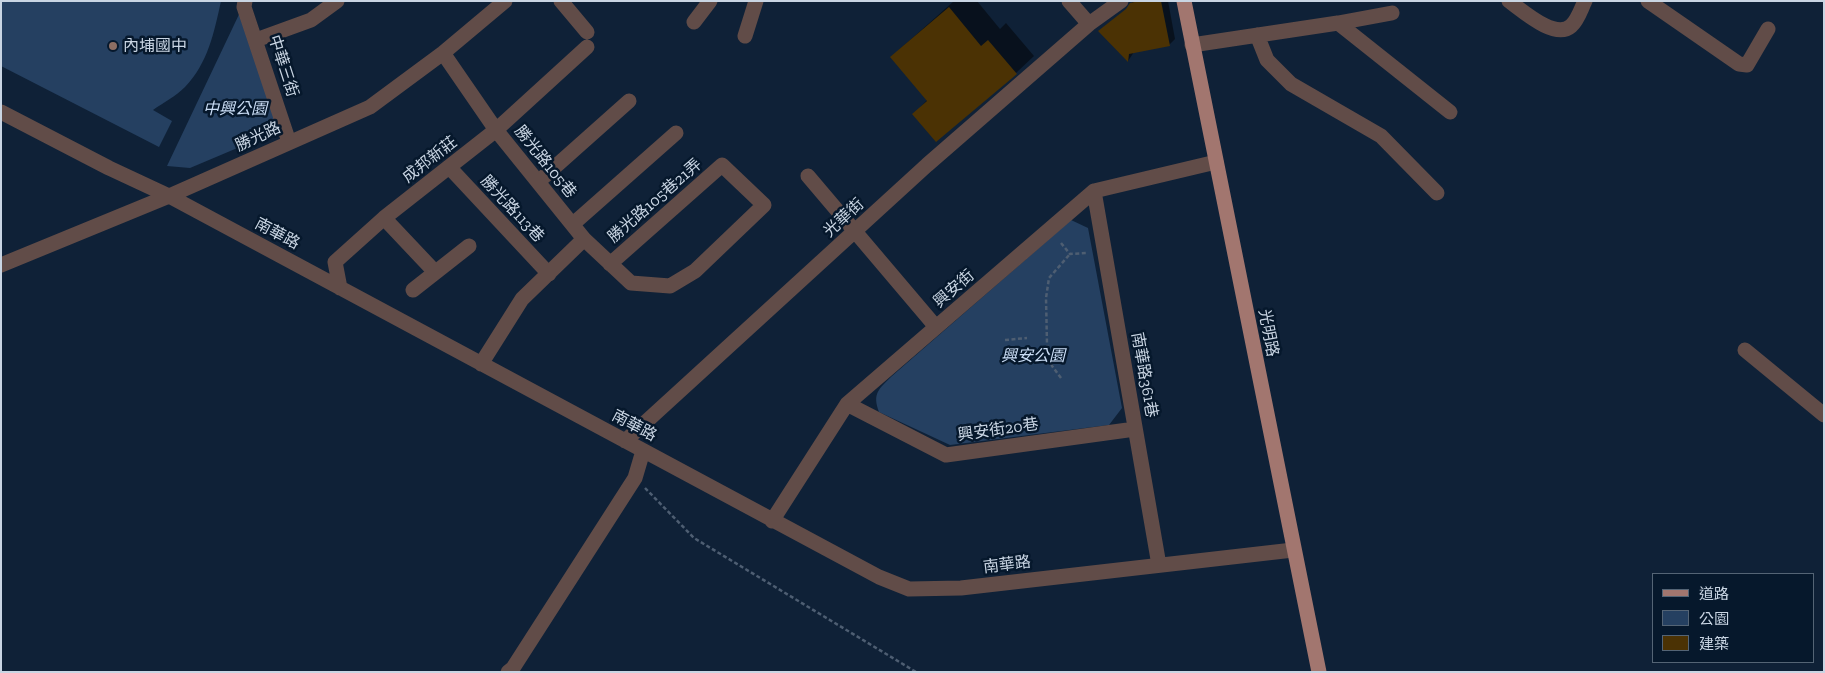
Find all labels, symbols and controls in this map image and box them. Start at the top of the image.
street label: 中華三街 [264,33,302,99]
place label: 內埔國中 [123,36,187,56]
marker: 內埔國中 [107,40,119,52]
park label: 中興公園 [203,99,267,119]
street label: 勝光路 [232,118,284,156]
street label: 勝光路105巷 [510,122,580,202]
street label: 成邦新莊 [399,133,461,187]
street label: 勝光路105巷21弄 [604,155,706,247]
street label: 勝光路113巷 [476,172,548,246]
street label: 光華街 [820,195,868,241]
street label: 南華路 [251,214,303,254]
street label: 興安街 [930,266,978,312]
street label: 光明路 [1254,308,1282,358]
street label: 南華路361巷 [1127,331,1161,419]
park label: 興安公園 [1001,346,1065,366]
street label: 南華路 [608,406,660,446]
street label: 興安街20巷 [956,415,1040,445]
street label: 南華路 [982,553,1032,577]
legend [1652,573,1815,663]
text: 道路 [1699,585,1729,603]
text: 公園 [1699,610,1729,628]
text: 建築 [1699,635,1729,653]

